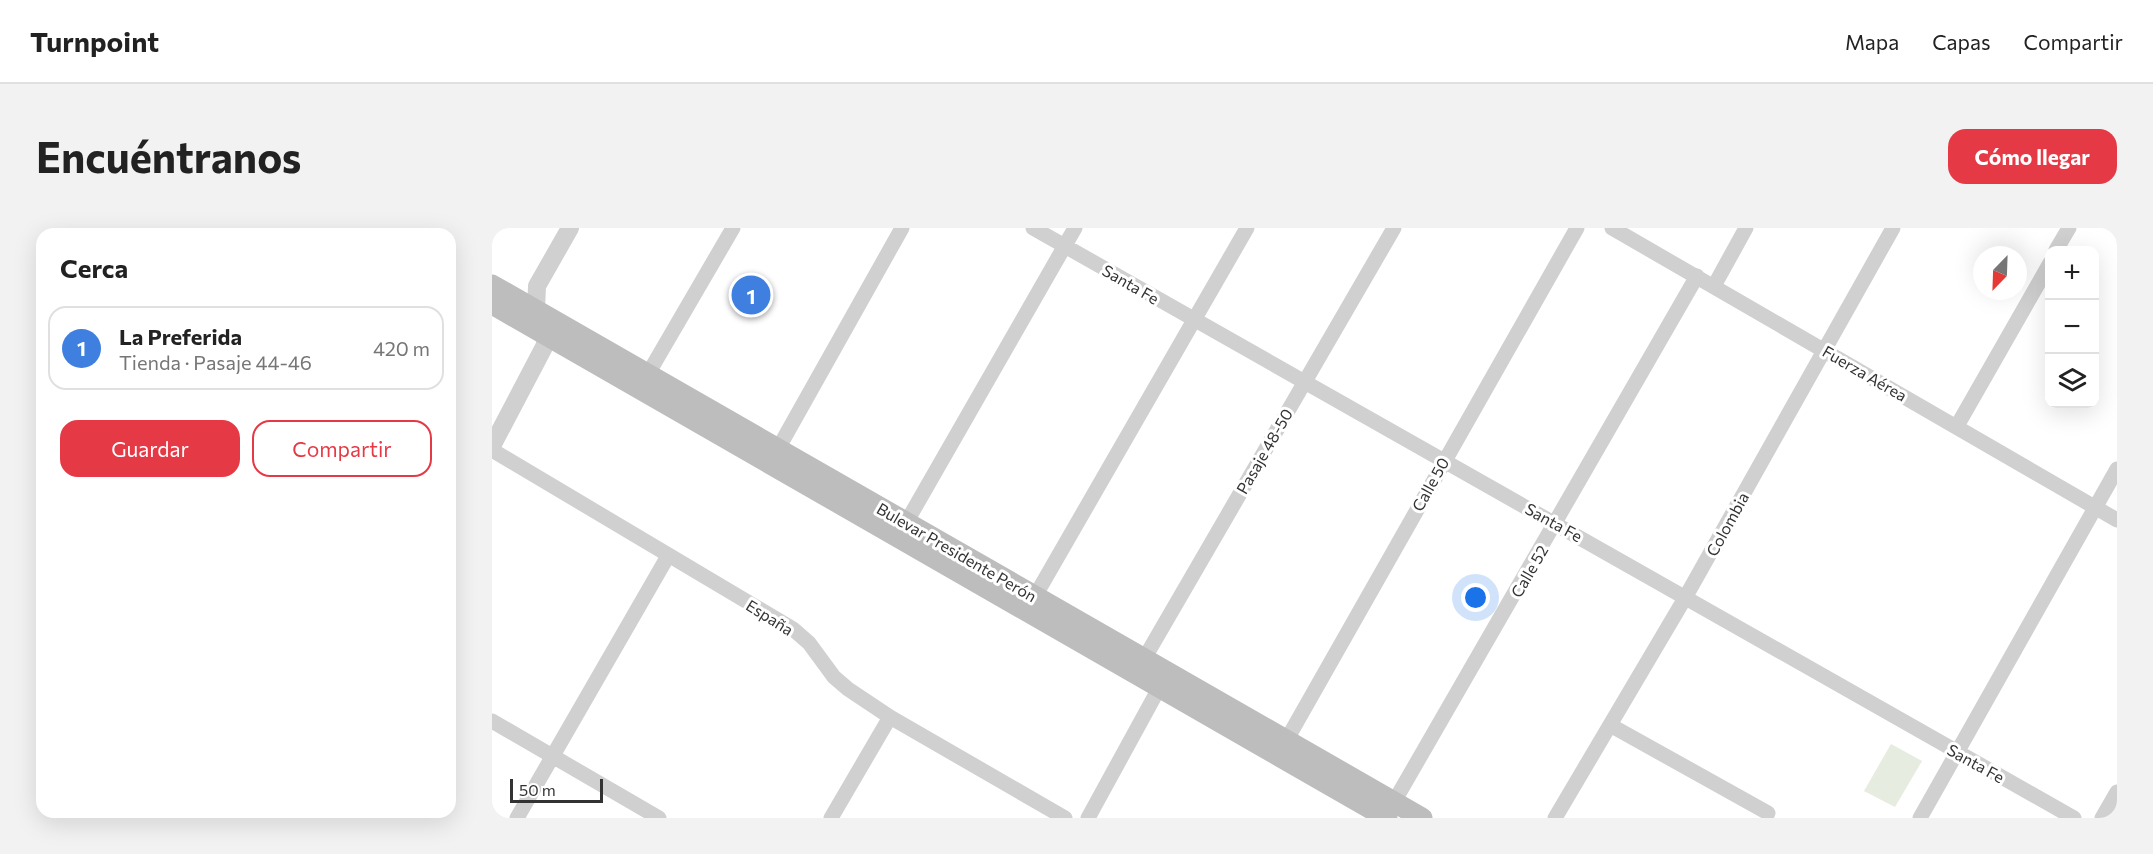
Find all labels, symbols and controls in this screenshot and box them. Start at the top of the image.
text: Turnpoint [30,24,159,58]
text: Mapa [1845,29,1899,54]
text: Capas [1932,29,1991,54]
text: Compartir [2024,29,2123,54]
button: Cómo llegar [1948,129,2117,184]
text: Encuéntranos [36,130,301,182]
north arrow [1973,246,2027,300]
map controls [2045,246,2099,408]
button: + [2045,246,2099,300]
text: Cerca [60,252,128,283]
street label: Santa Fe [1099,260,1163,308]
pin: 1 [732,272,770,318]
button: − [2045,300,2099,354]
text: La Preferida [119,323,242,350]
text: 1 [77,336,86,360]
text: 420 m [373,336,430,360]
street label: Fuerza Aérea [1819,341,1911,405]
text: Tienda · Pasaje 44-46 [119,350,312,374]
button: layers [2045,354,2099,408]
street label: Pasaje 48-50 [1232,405,1296,497]
button: Guardar [60,420,240,477]
button: Compartir [252,420,432,477]
street label: Calle 50 [1407,454,1453,514]
street label: Colombia [1702,489,1752,559]
street label: Bulevar Presidente Perón [874,498,1040,606]
street label: Santa Fe [1522,499,1586,545]
street label: Calle 52 [1507,541,1552,600]
your location [1461,583,1490,612]
street label: España [743,595,797,639]
street label: Santa Fe [1944,740,2008,786]
scale bar [510,776,603,804]
text: 50 m [519,780,556,799]

